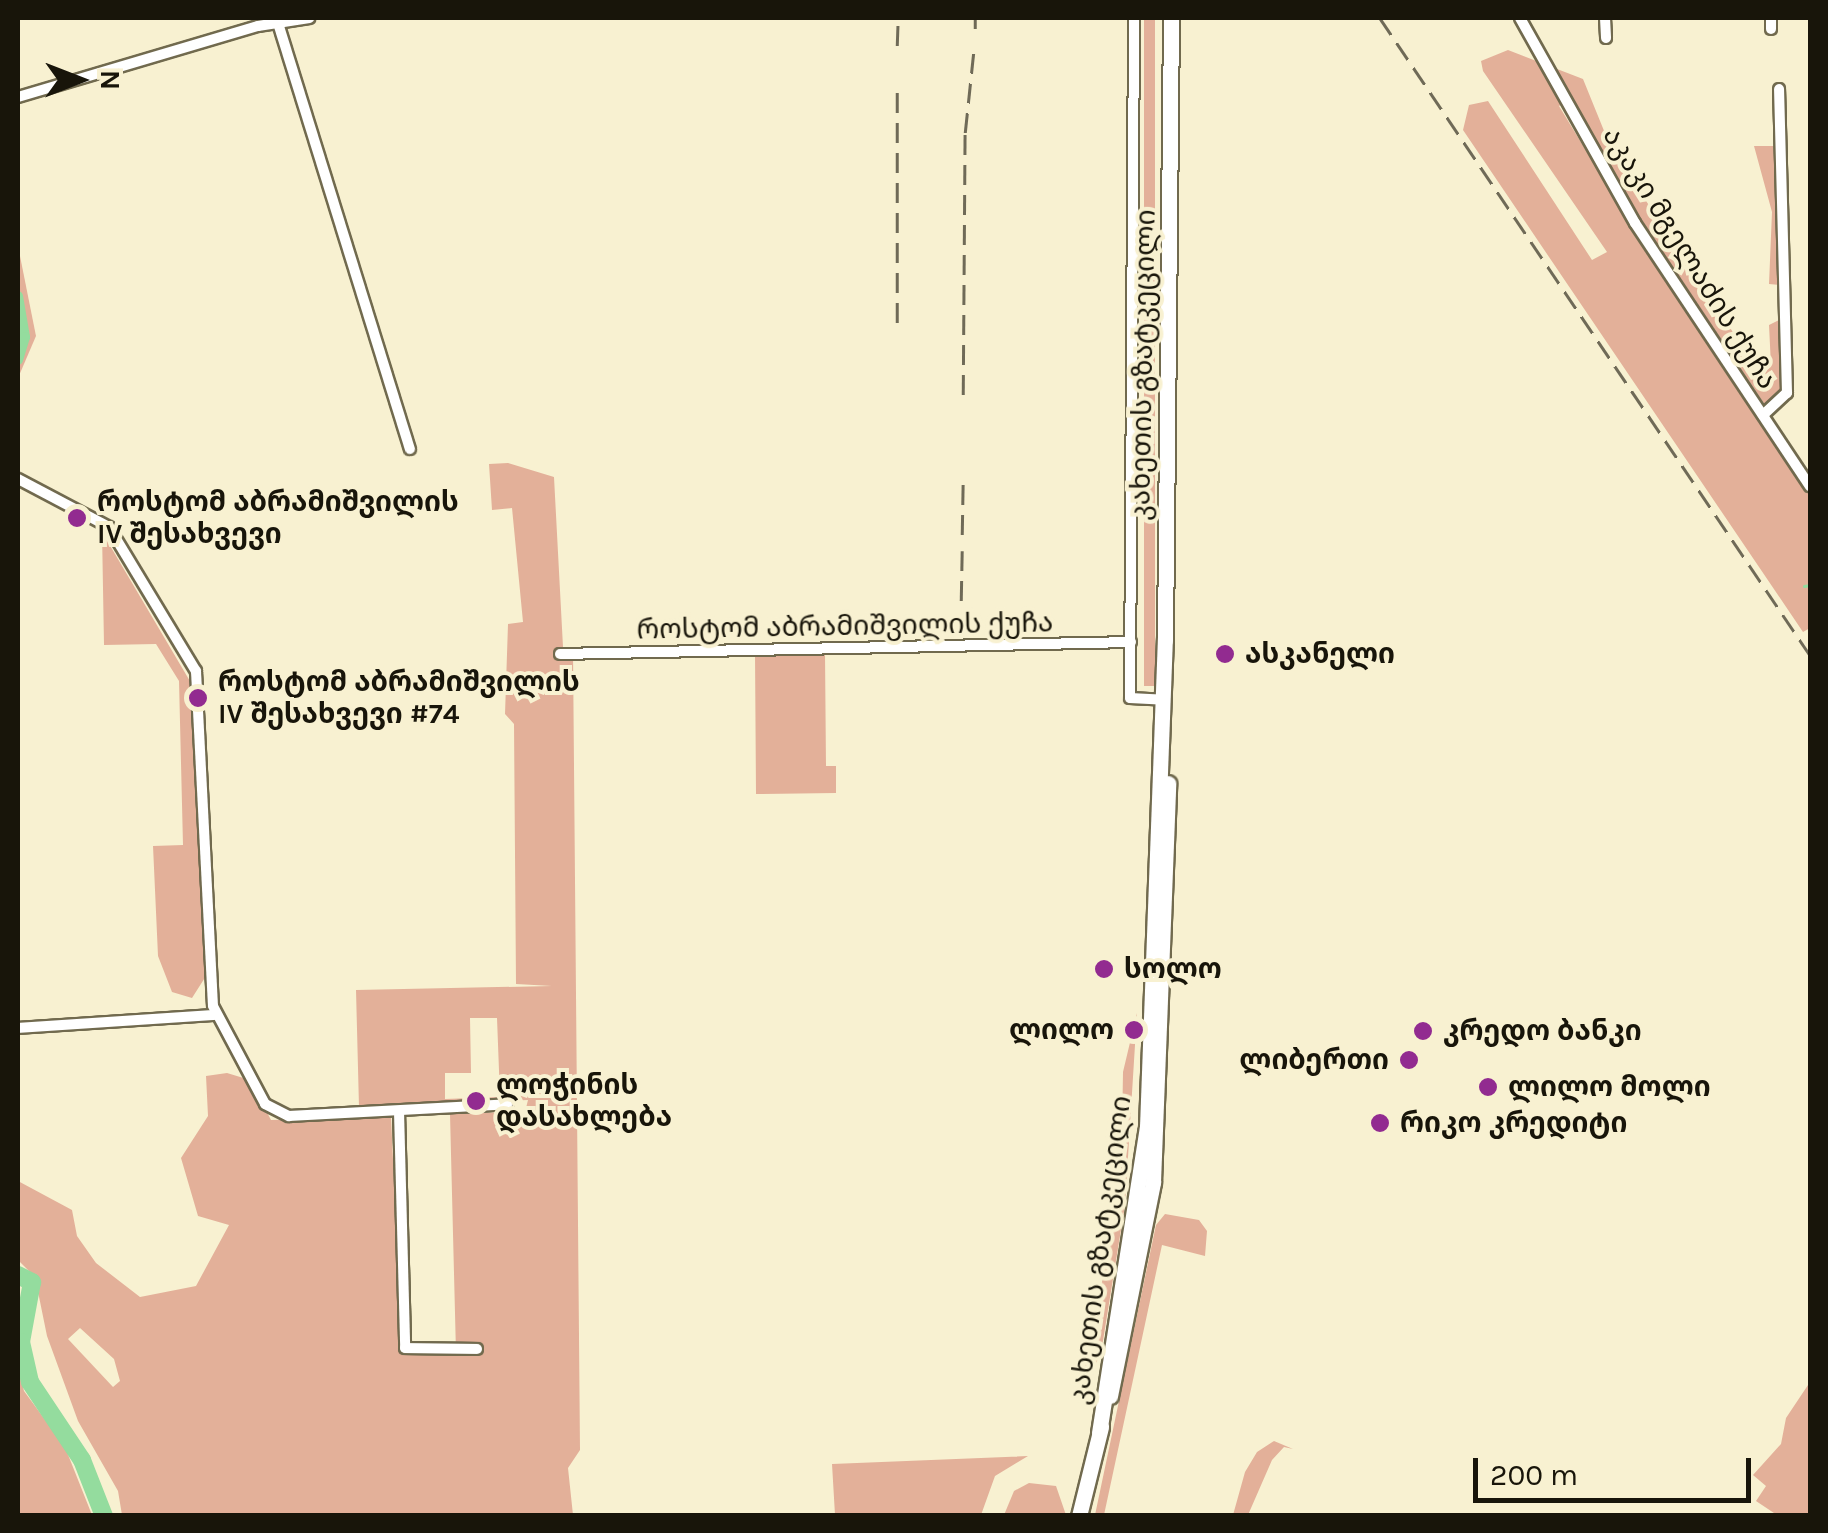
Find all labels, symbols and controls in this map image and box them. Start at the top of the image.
north arrow [30,30,130,130]
text: N [94,70,127,90]
street label: აკაკი მგელაძის ქუჩა [1596,121,1784,395]
street label: კახეთის გზატკეცილი [1123,209,1163,521]
place label: როსტომ აბრამიშვილის IV შესახვევი [97,485,459,551]
marker: როსტომ აბრამიშვილის IV შესახვევი [66,507,88,529]
street label: როსტომ აბრამიშვილის ქუჩა [636,606,1054,646]
place label: ასკანელი [1245,637,1395,671]
marker: ასკანელი [1214,643,1236,665]
place label: როსტომ აბრამიშვილის IV შესახვევი #74 [218,665,580,731]
marker: როსტომ აბრამიშვილის IV შესახვევი #74 [187,687,209,709]
place label: სოლო [1124,952,1222,986]
marker: სოლო [1093,958,1115,980]
place label: ლილო [1009,1013,1114,1047]
place label: კრედო ბანკი [1443,1014,1642,1048]
marker: ლილო [1123,1019,1145,1041]
marker: კრედო ბანკი [1412,1020,1434,1042]
place label: ლიბერთი [1239,1043,1389,1077]
marker: ლიბერთი [1398,1049,1420,1071]
place label: ლოჭინის დასახლება [496,1068,672,1134]
place label: ლილო მოლი [1508,1070,1711,1104]
marker: ლილო მოლი [1477,1076,1499,1098]
marker: ლოჭინის დასახლება [465,1090,487,1112]
street label: კახეთის გზატკეცილი [1062,1093,1138,1407]
place label: რიკო კრედიტი [1400,1106,1627,1140]
marker: რიკო კრედიტი [1369,1112,1391,1134]
scale bar [1478,1438,1756,1500]
text: 200 m [1490,1457,1578,1493]

